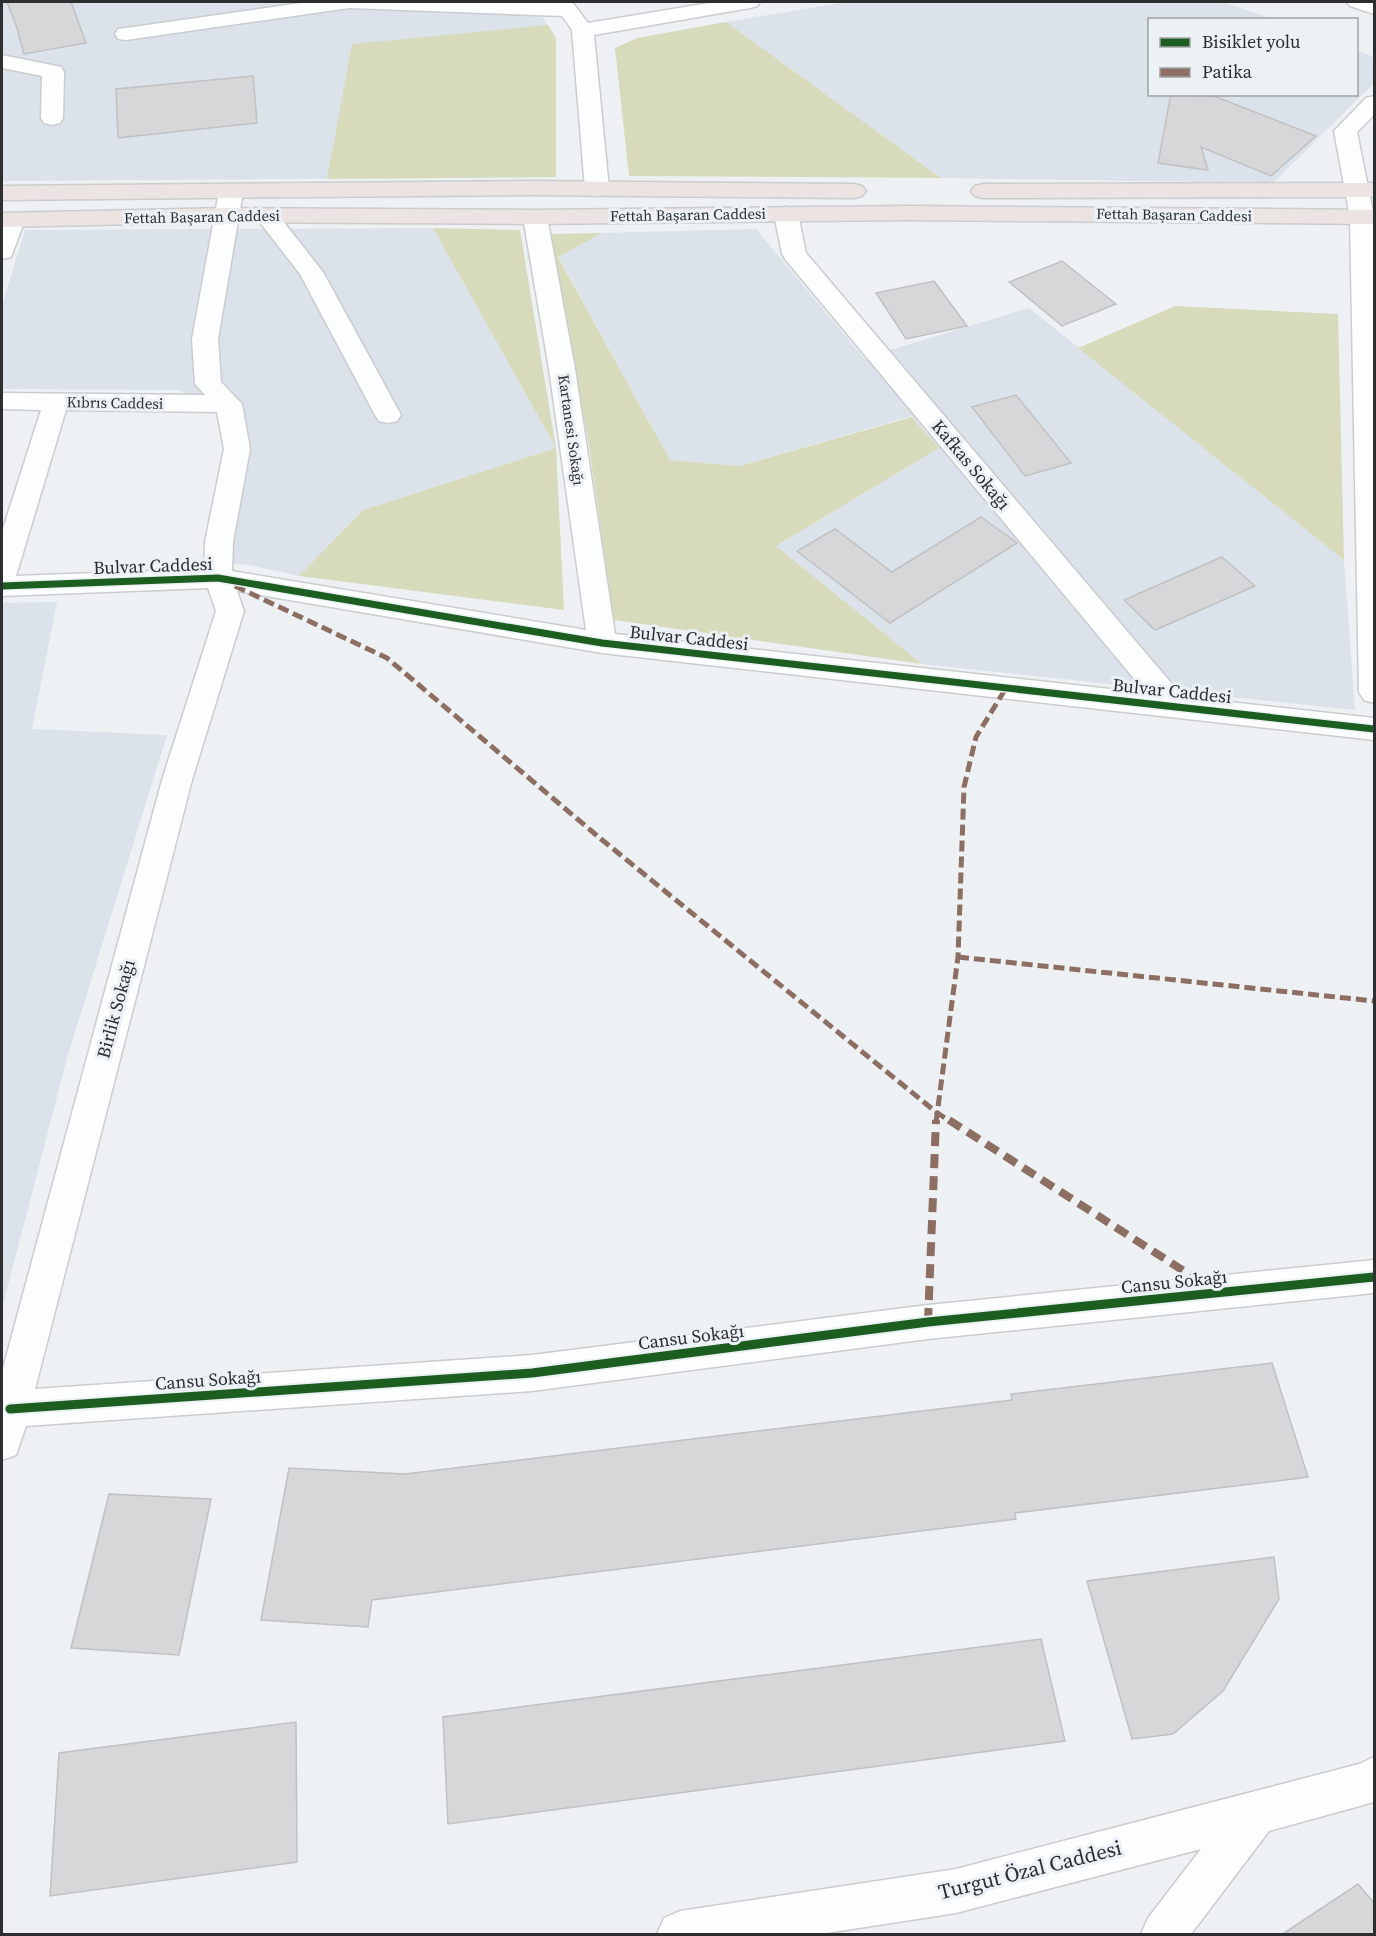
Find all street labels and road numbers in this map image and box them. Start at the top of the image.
street label: Fettah Başaran Caddesi [610,203,766,226]
street label: Fettah Başaran Caddesi [1096,203,1252,226]
street label: Fettah Başaran Caddesi [124,205,280,228]
street label: Kartanesi Sokağı [553,373,590,487]
street label: Kıbrıs Caddesi [66,391,164,414]
street label: Kafkas Sokağı [926,414,1017,515]
street label: Bulvar Caddesi [93,551,213,580]
street label: Bulvar Caddesi [628,619,750,656]
street label: Bulvar Caddesi [1111,672,1233,709]
street label: Birlik Sokağı [90,957,141,1061]
street label: Cansu Sokağı [1120,1264,1228,1299]
street label: Cansu Sokağı [637,1318,745,1355]
street label: Cansu Sokağı [154,1363,262,1396]
street label: Turgut Özal Caddesi [935,1833,1125,1906]

